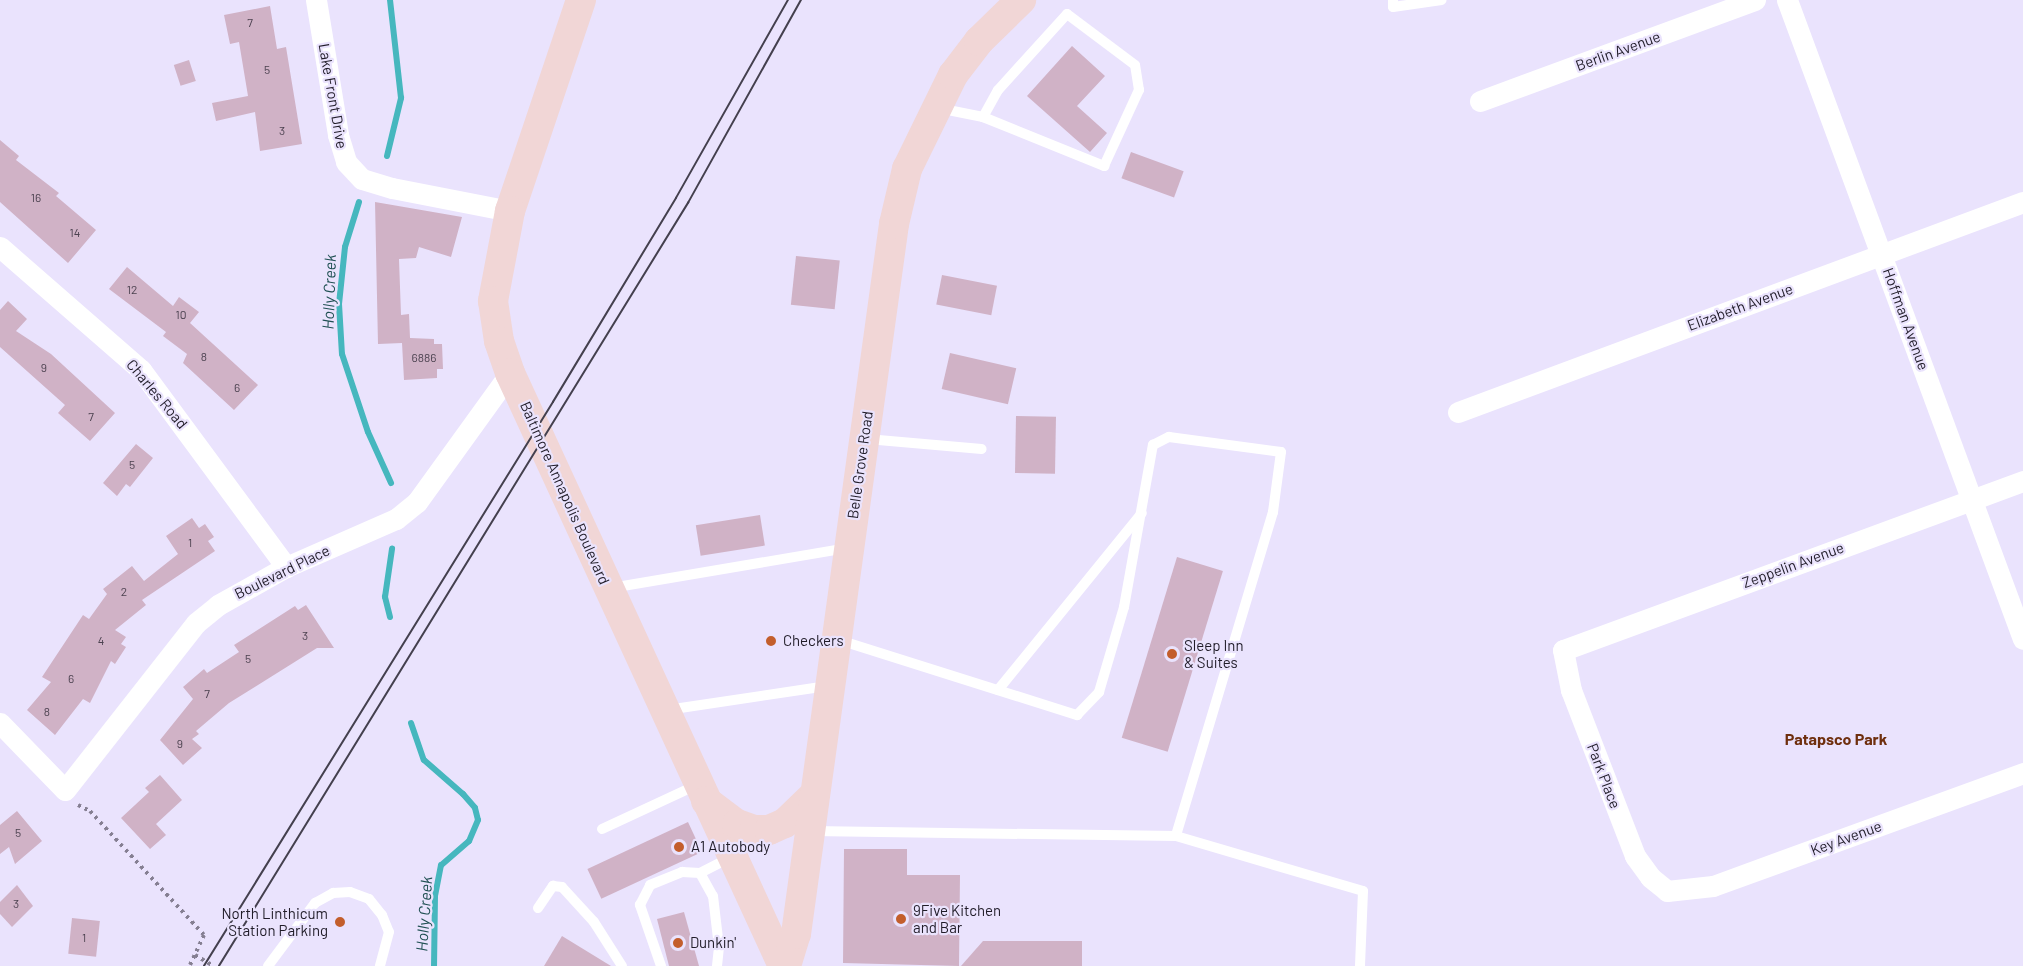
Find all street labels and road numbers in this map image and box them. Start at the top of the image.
street label: Berlin Avenue [1573,27,1663,75]
street label: Lake Front Drive [315,42,351,150]
street label: Hoffman Avenue [1879,265,1933,373]
street label: Elizabeth Avenue [1685,280,1795,334]
street label: Charles Road [123,356,191,432]
street label: Baltimore Annapolis Boulevard [516,399,614,587]
street label: Belle Grove Road [844,410,876,520]
street label: Zeppelin Avenue [1740,538,1846,592]
street label: Boulevard Place [231,541,333,603]
street label: Park Place [1583,741,1625,811]
street label: Key Avenue [1808,817,1884,859]

